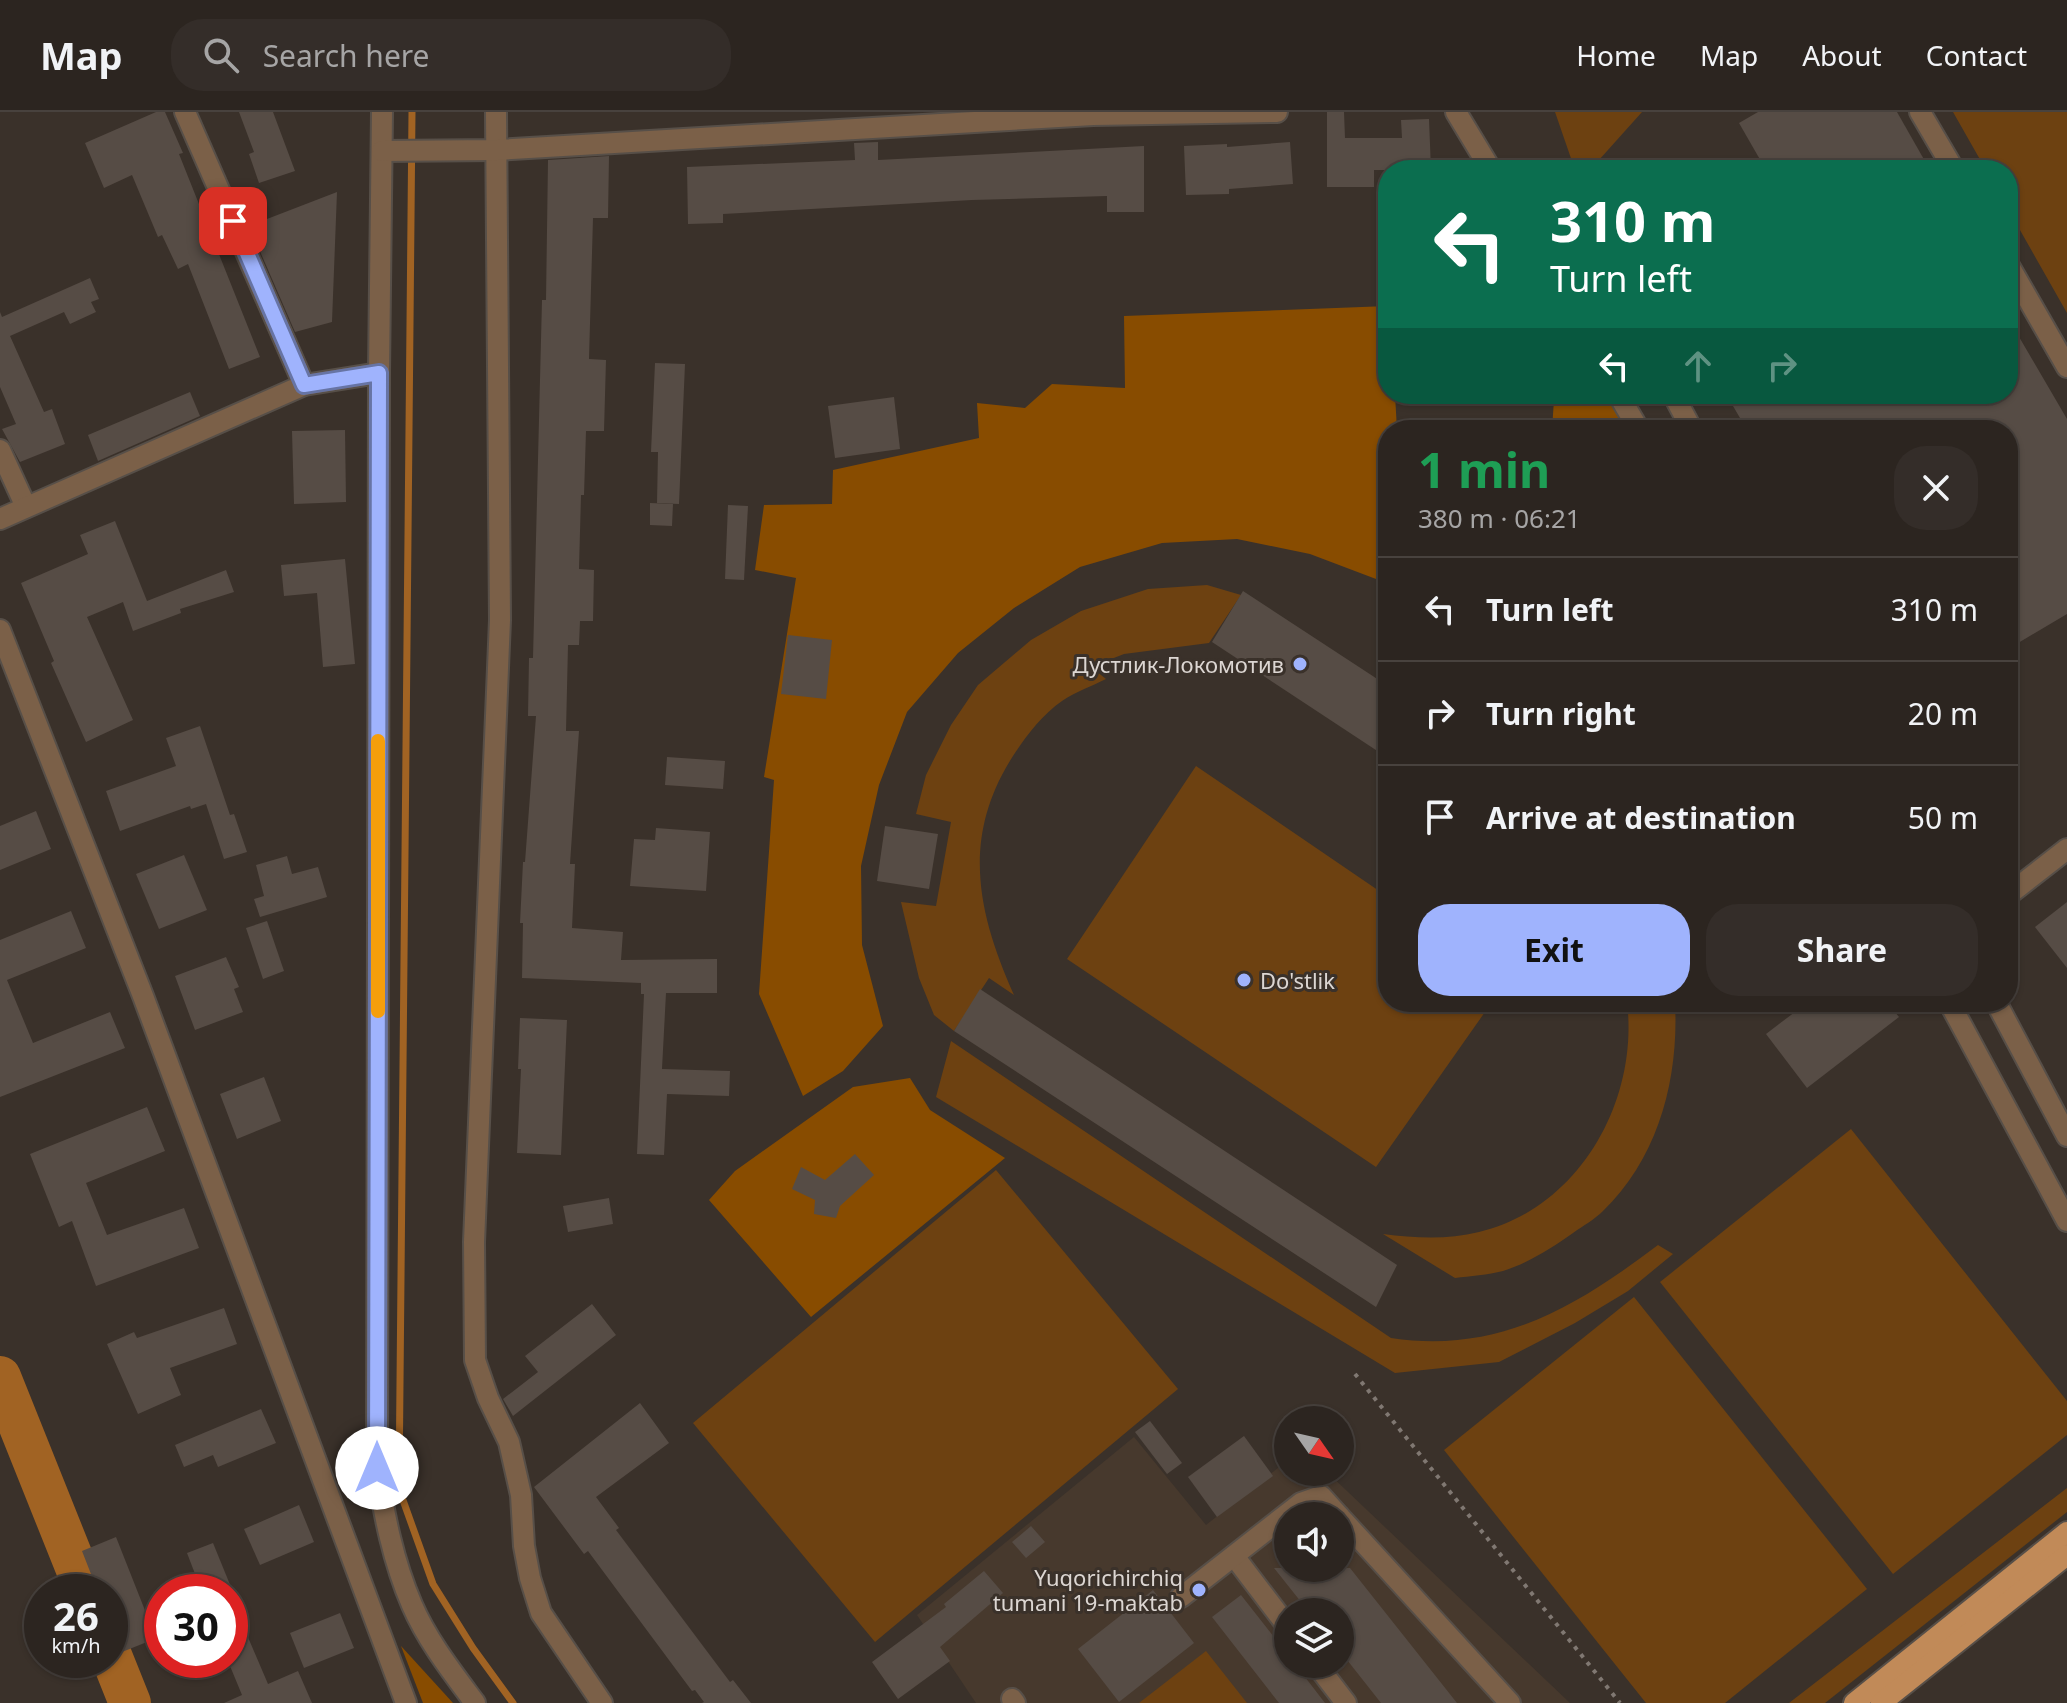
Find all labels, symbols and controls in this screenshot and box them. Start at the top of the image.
search box [171,19,731,91]
text: Map [40,29,123,81]
icon: search [199,33,243,77]
text: Search here [263,35,430,76]
text: Home [1576,36,1656,74]
text: Map [1700,36,1758,74]
text: About [1802,36,1882,74]
text: Contact [1926,36,2027,74]
text: 310 m [1550,182,1715,258]
pin [199,187,267,255]
icon: left [1418,192,1522,296]
icon: arrive [211,199,255,243]
text: Turn left [1550,254,1692,303]
icon: left [1592,344,1636,388]
icon: ahead [1676,344,1720,388]
icon: right [1760,344,1804,388]
text: 1 min [1418,437,1550,502]
button: close [1894,446,1978,530]
text: 380 m · 06:21 [1418,500,1581,536]
icon: left [1418,587,1462,631]
text: Turn left [1486,589,1614,630]
text: 310 m [1891,589,1978,630]
place label: Дустлик-Локомотив [1072,649,1284,679]
marker: Дустлик-Локомотив [1291,655,1309,673]
icon: right [1418,691,1462,735]
text: Turn right [1486,693,1636,734]
text: 20 m [1908,693,1978,734]
icon: arrive [1418,795,1462,839]
text: Arrive at destination [1486,797,1796,838]
text: 50 m [1908,797,1978,838]
button: Exit [1418,904,1690,996]
button: Share [1706,904,1978,996]
place label: Do'stlik [1260,965,1335,995]
marker: Do'stlik [1235,971,1253,989]
north arrow [1274,1406,1354,1486]
map controls [1274,1406,1354,1678]
position arrow [335,1426,419,1510]
button: sound [1274,1502,1354,1582]
place label: Yuqorichirchiq tumani 19-maktab [993,1562,1183,1617]
speed limit sign: 30 [144,1574,248,1678]
marker: Yuqorichirchiq tumani 19-maktab [1190,1581,1208,1599]
text: 26 [53,1588,99,1643]
button: layers [1274,1598,1354,1678]
text: km/h [51,1632,101,1659]

